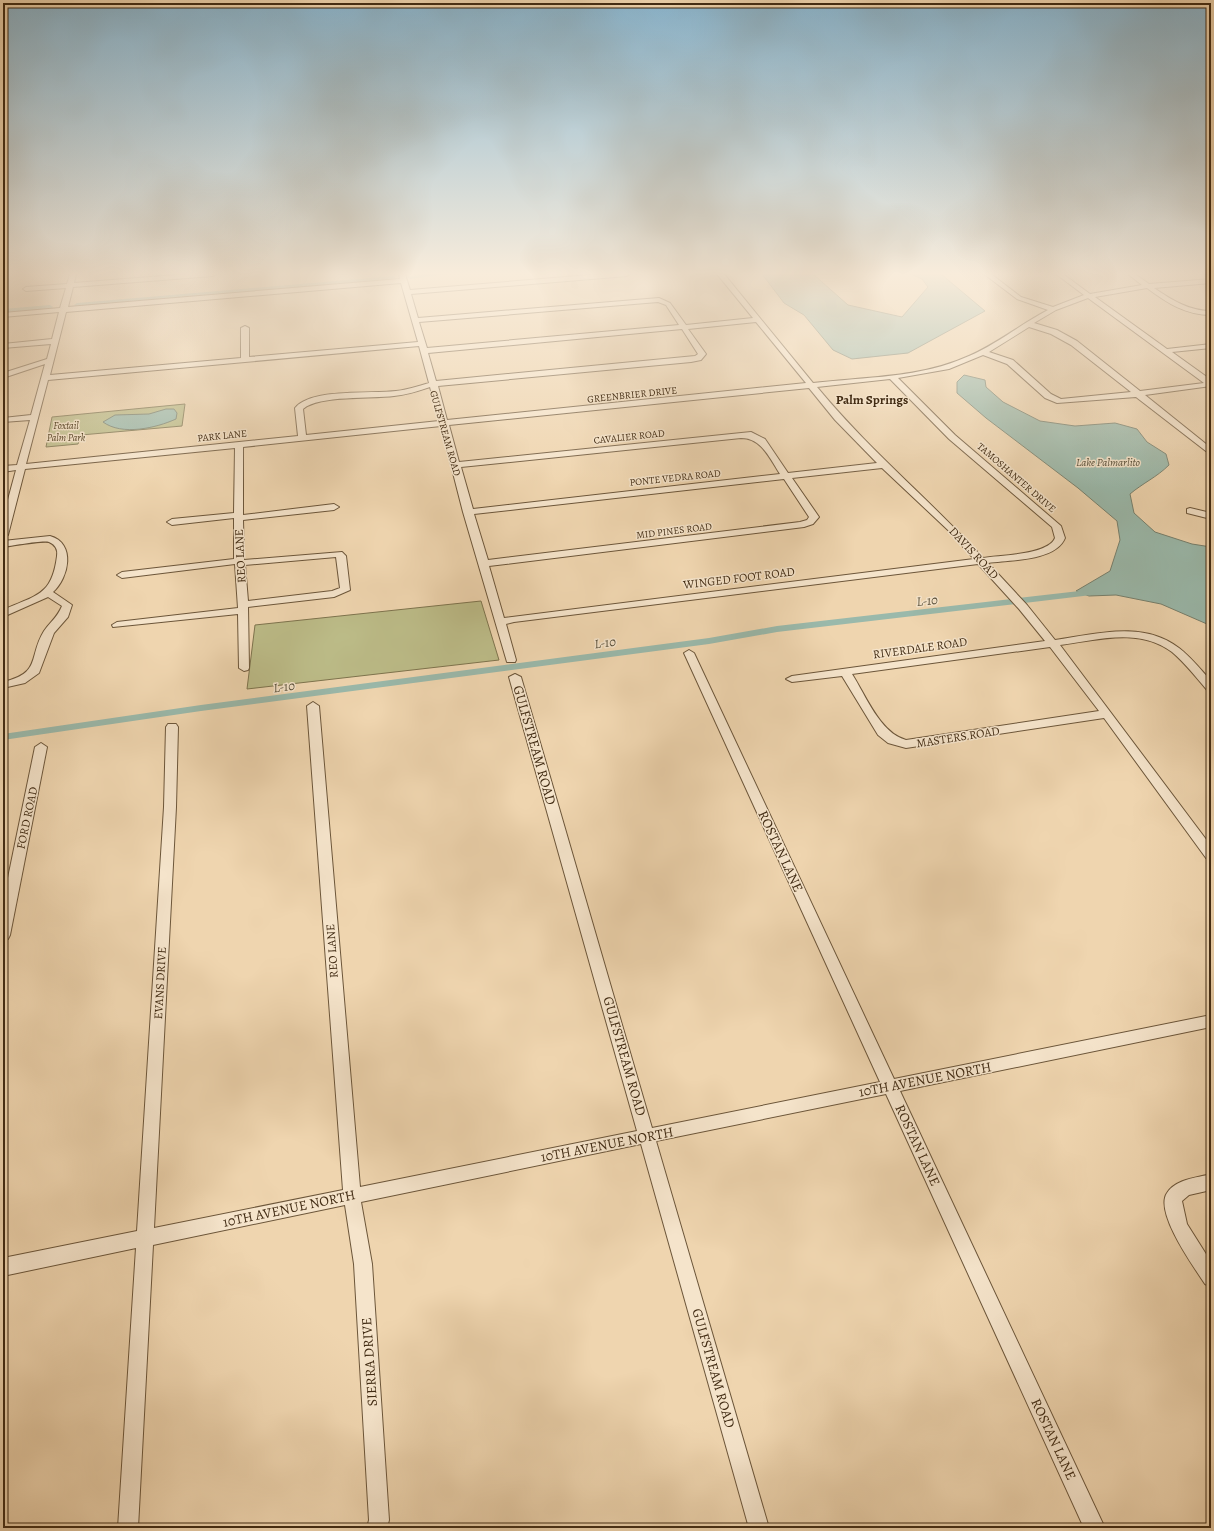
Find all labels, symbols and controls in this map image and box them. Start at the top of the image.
street label: GREENBRIER DRIVE [586,383,678,406]
street label: GULFSTREAM ROAD [427,389,464,477]
district label: Palm Springs [836,391,908,408]
park label: Foxtail Palm Park [47,419,86,444]
street label: PARK LANE [197,426,248,445]
street label: CAVALIER ROAD [593,426,665,447]
street label: TAMOSHANTER DRIVE [975,440,1059,515]
water label: Lake Palmarlito [1076,455,1141,470]
street label: PONTE VEDRA ROAD [629,466,721,489]
street label: MID PINES ROAD [635,519,713,542]
street label: DAVIS ROAD [946,523,1002,583]
street label: REO LANE [231,529,249,583]
street label: WINGED FOOT ROAD [681,563,796,593]
water label: L-10 [916,591,939,610]
water label: L-10 [593,633,617,652]
street label: RIVERDALE ROAD [872,633,968,663]
water label: L-10 [272,677,296,696]
street label: GULFSTREAM ROAD [508,683,561,807]
street label: MASTERS ROAD [915,723,1001,751]
street label: FORD ROAD [13,785,41,851]
street label: ROSTAN LANE [753,807,808,895]
street label: REO LANE [322,924,342,978]
street label: EVANS DRIVE [150,946,170,1020]
street label: GULFSTREAM ROAD [598,994,651,1118]
street label: 10TH AVENUE NORTH [857,1057,993,1102]
street label: ROSTAN LANE [890,1101,945,1189]
street label: 10TH AVENUE NORTH [539,1122,675,1167]
street label: 10TH AVENUE NORTH [221,1185,357,1232]
street label: GULFSTREAM ROAD [687,1306,740,1430]
street label: SIERRA DRIVE [357,1317,382,1407]
street label: ROSTAN LANE [1026,1395,1081,1483]

